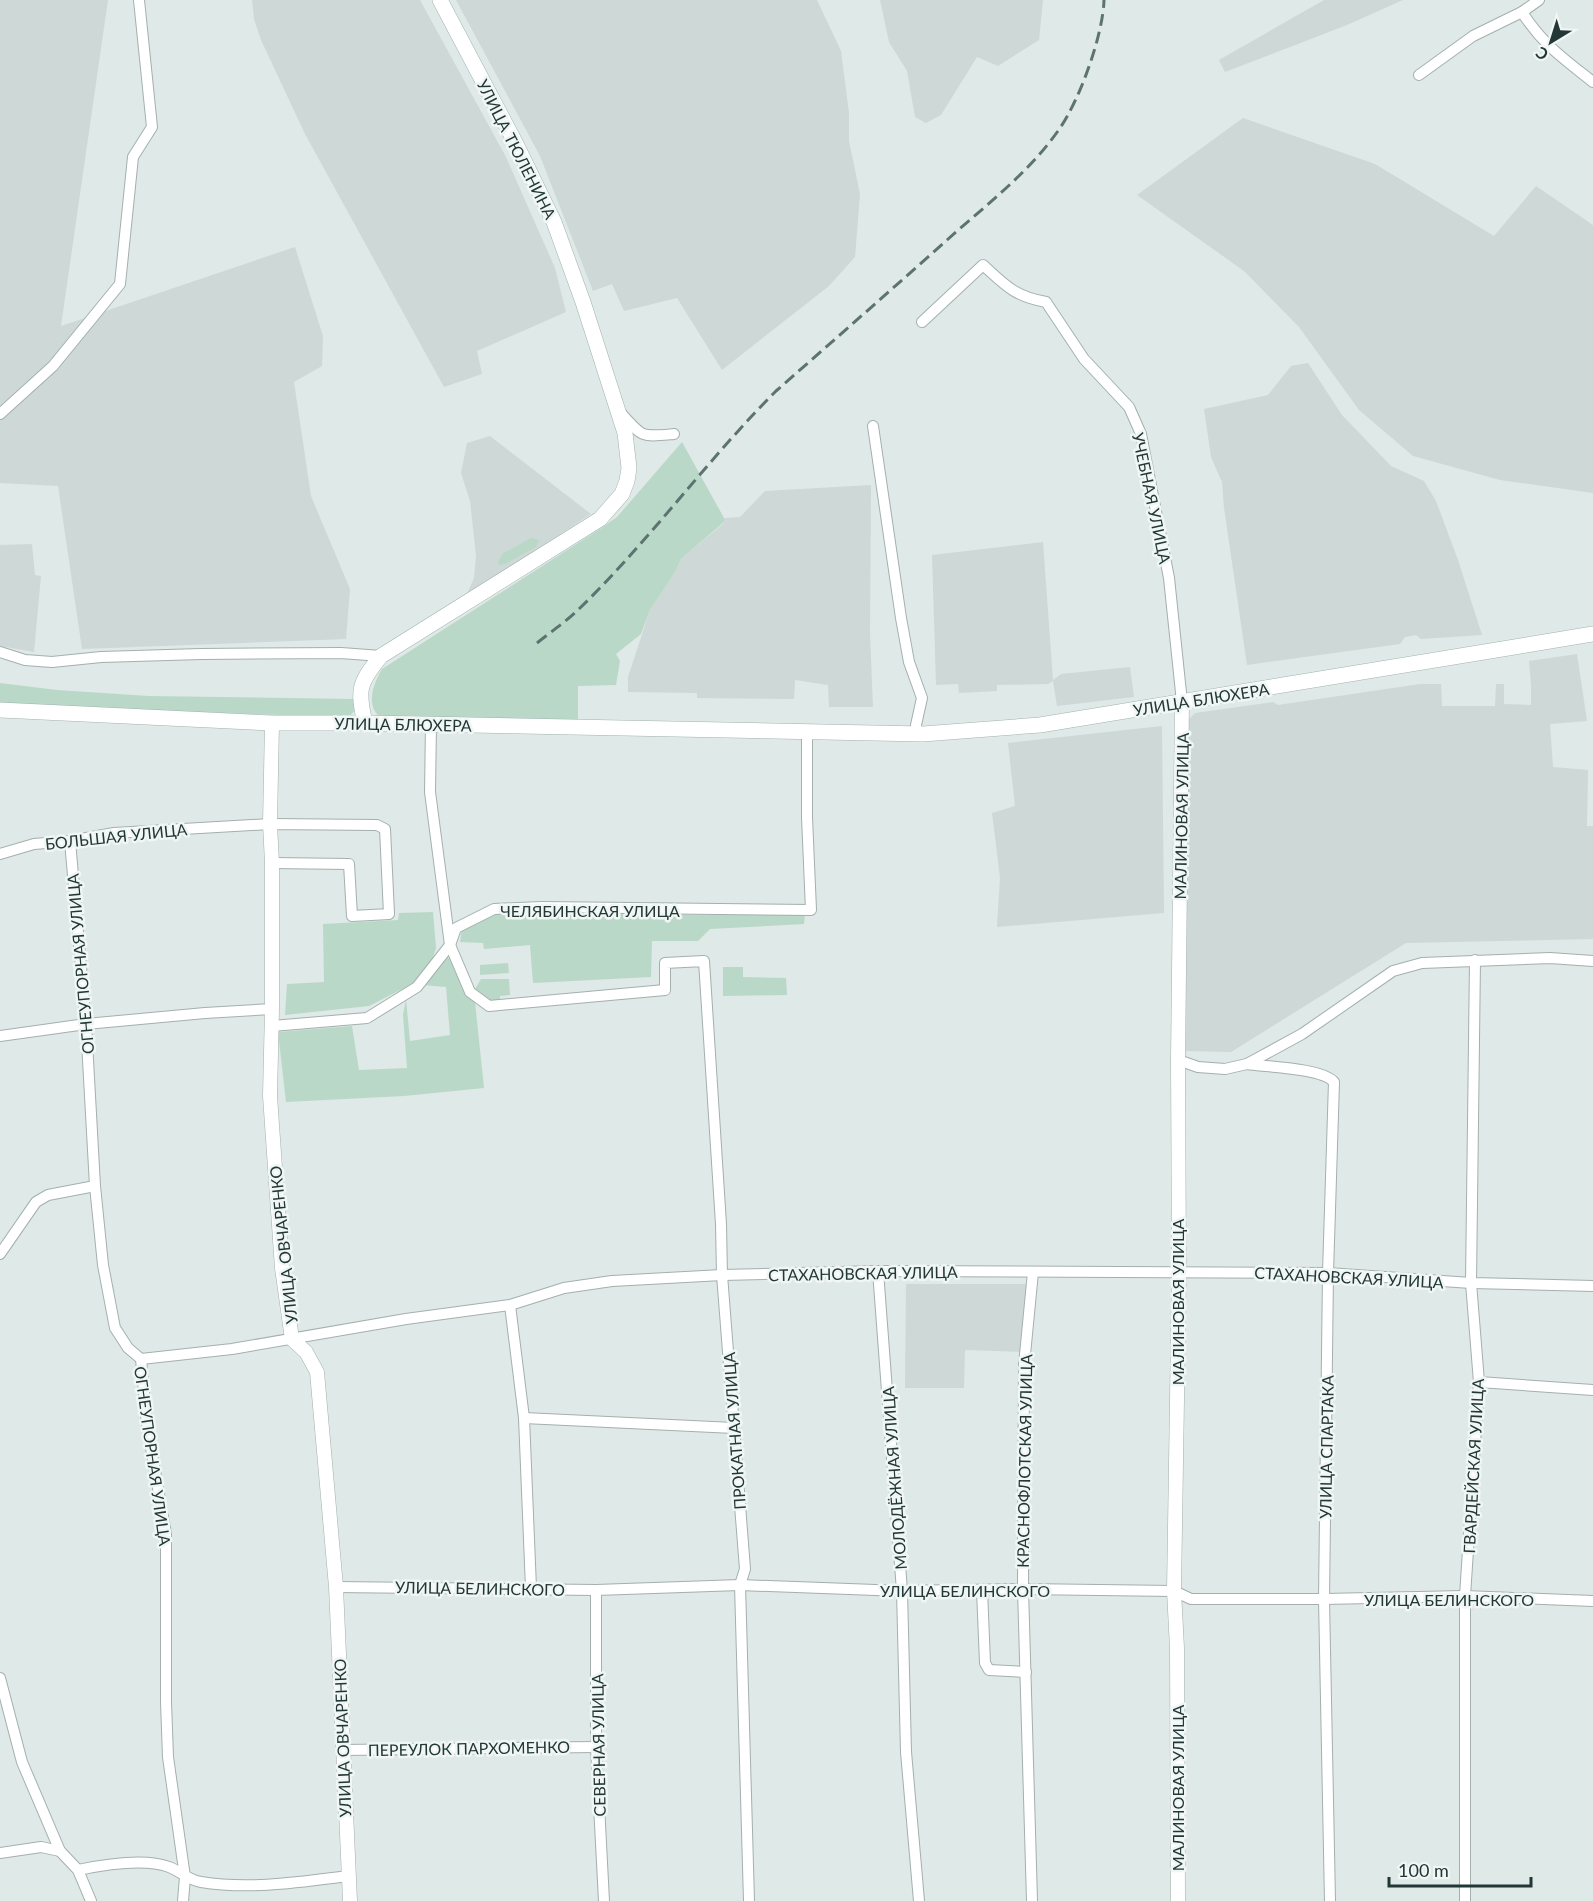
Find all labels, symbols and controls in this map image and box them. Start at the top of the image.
north arrow [1521,12,1581,72]
text: С [1531,43,1551,65]
street label: УЛИЦА ТЮЛЕНИНА [473,76,561,222]
street label: УЧЕБНАЯ УЛИЦА [1129,431,1175,566]
street label: УЛИЦА БЛЮХЕРА [1132,679,1271,719]
street label: УЛИЦА БЛЮХЕРА [334,713,472,735]
street label: МАЛИНОВАЯ УЛИЦА [1170,732,1192,899]
street label: БОЛЬШАЯ УЛИЦА [44,819,188,853]
street label: ОГНЕУПОРНАЯ УЛИЦА [63,873,97,1055]
street label: ЧЕЛЯБИНСКАЯ УЛИЦА [500,901,680,920]
street label: УЛИЦА ОВЧАРЕНКО [265,1165,301,1325]
street label: МАЛИНОВАЯ УЛИЦА [1168,1218,1187,1385]
street label: СТАХАНОВСКАЯ УЛИЦА [768,1262,958,1284]
street label: СТАХАНОВСКАЯ УЛИЦА [1254,1263,1444,1291]
street label: ПРОКАТНАЯ УЛИЦА [719,1351,749,1510]
street label: КРАСНОФЛОТСКАЯ УЛИЦА [1013,1354,1035,1568]
street label: ОГНЕУПОРНАЯ УЛИЦА [131,1365,175,1547]
street label: УЛИЦА СПАРТАКА [1315,1375,1337,1519]
street label: ГВАРДЕЙСКАЯ УЛИЦА [1459,1378,1487,1554]
street label: МОЛОДЁЖНАЯ УЛИЦА [878,1386,910,1570]
street label: УЛИЦА БЕЛИНСКОГО [395,1577,565,1599]
street label: УЛИЦА БЕЛИНСКОГО [880,1581,1050,1600]
street label: УЛИЦА БЕЛИНСКОГО [1364,1590,1534,1609]
street label: УЛИЦА ОВЧАРЕНКО [330,1658,354,1818]
street label: СЕВЕРНАЯ УЛИЦА [587,1673,609,1817]
street label: МАЛИНОВАЯ УЛИЦА [1168,1704,1187,1871]
street label: ПЕРЕУЛОК ПАРХОМЕНКО [368,1737,570,1759]
scale bar [1389,1850,1532,1888]
text: 100 m [1398,1859,1449,1881]

